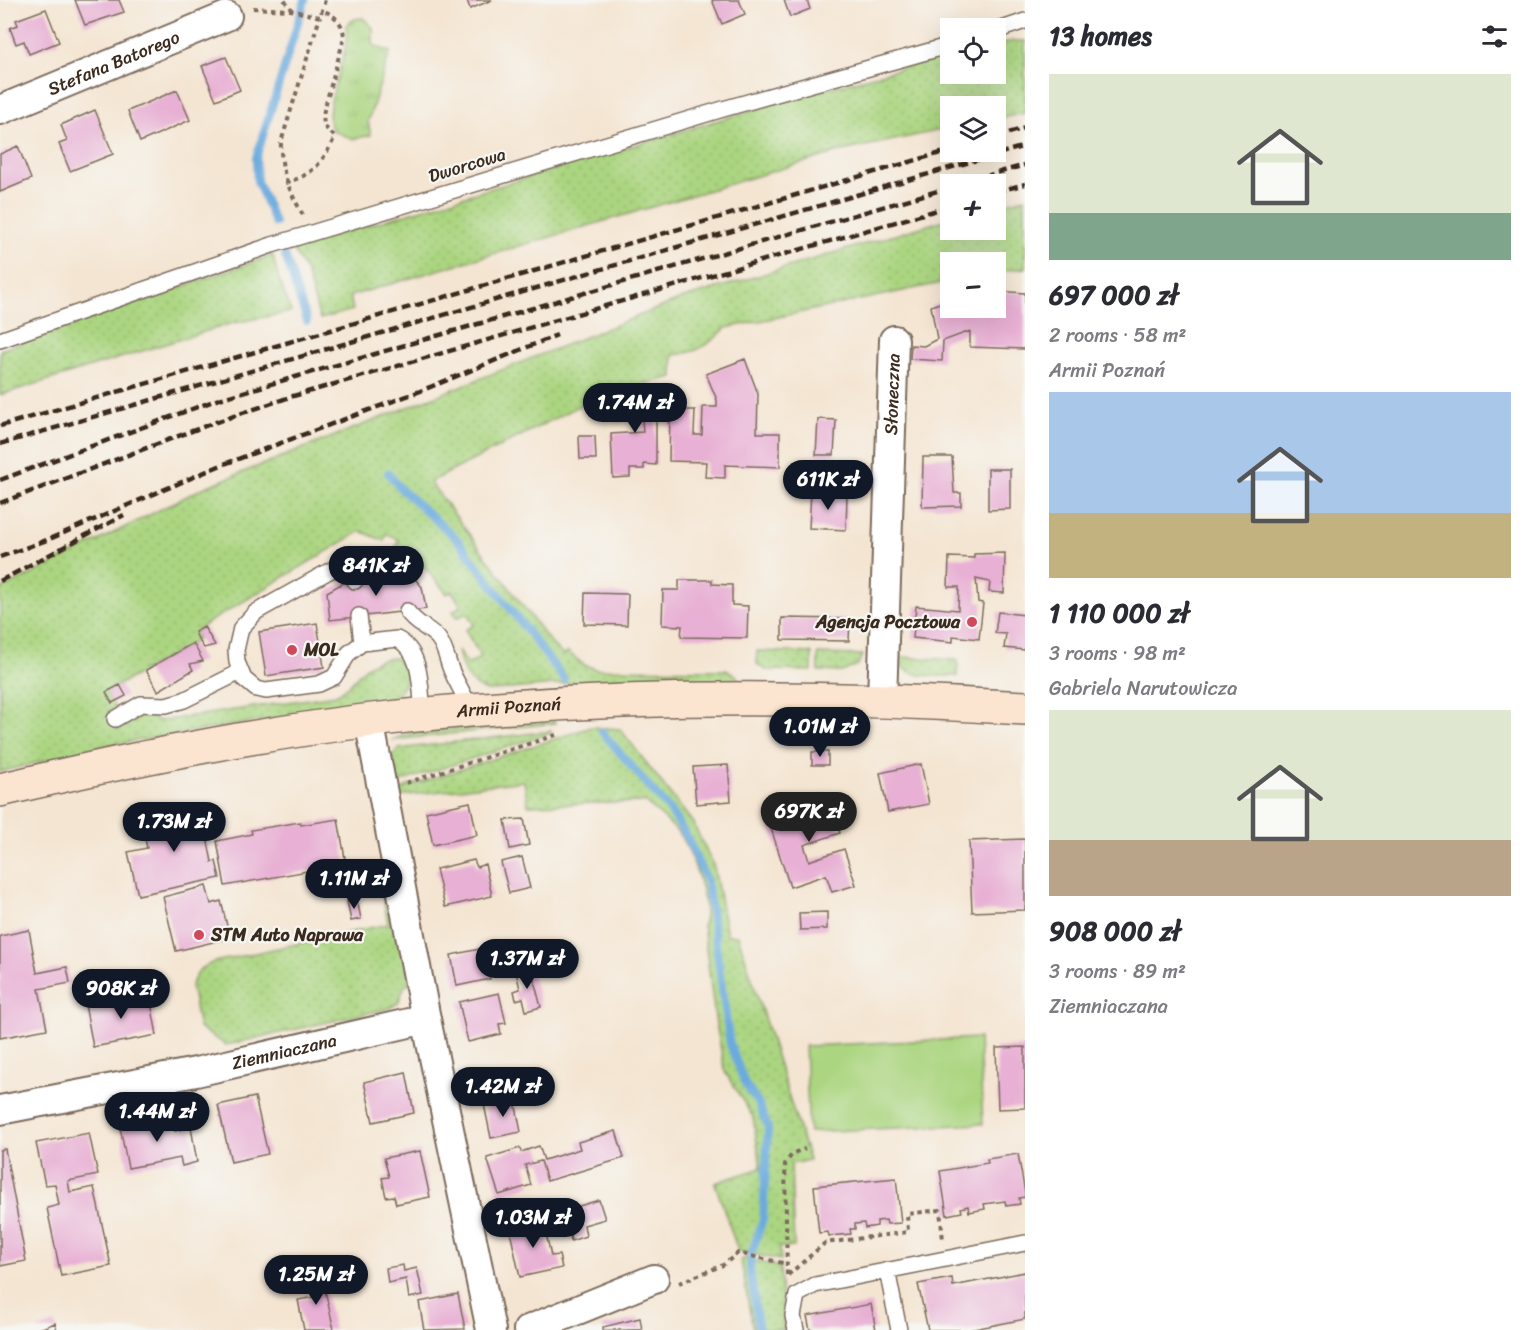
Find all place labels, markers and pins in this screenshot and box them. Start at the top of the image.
pin: 1.74M zł [573,383,697,434]
pin: 611K zł [773,460,883,511]
pin: 841K zł [321,546,431,597]
place label: Agencja Pocztowa [815,606,961,638]
marker: Agencja Pocztowa [965,615,979,629]
place label: MOL [303,634,339,666]
marker: MOL [285,643,299,657]
pin: 1.01M zł [758,707,882,758]
pin: 697K zł [754,792,864,843]
pin: 1.73M zł [112,802,236,853]
pin: 1.11M zł [292,859,416,910]
place label: STM Auto Naprawa [210,919,364,951]
marker: STM Auto Naprawa [192,928,206,942]
pin: 1.37M zł [465,939,589,990]
pin: 908K zł [66,969,176,1020]
pin: 1.42M zł [441,1067,565,1118]
pin: 1.44M zł [95,1092,219,1143]
pin: 1.03M zł [471,1198,595,1249]
pin: 1.25M zł [254,1255,378,1306]

